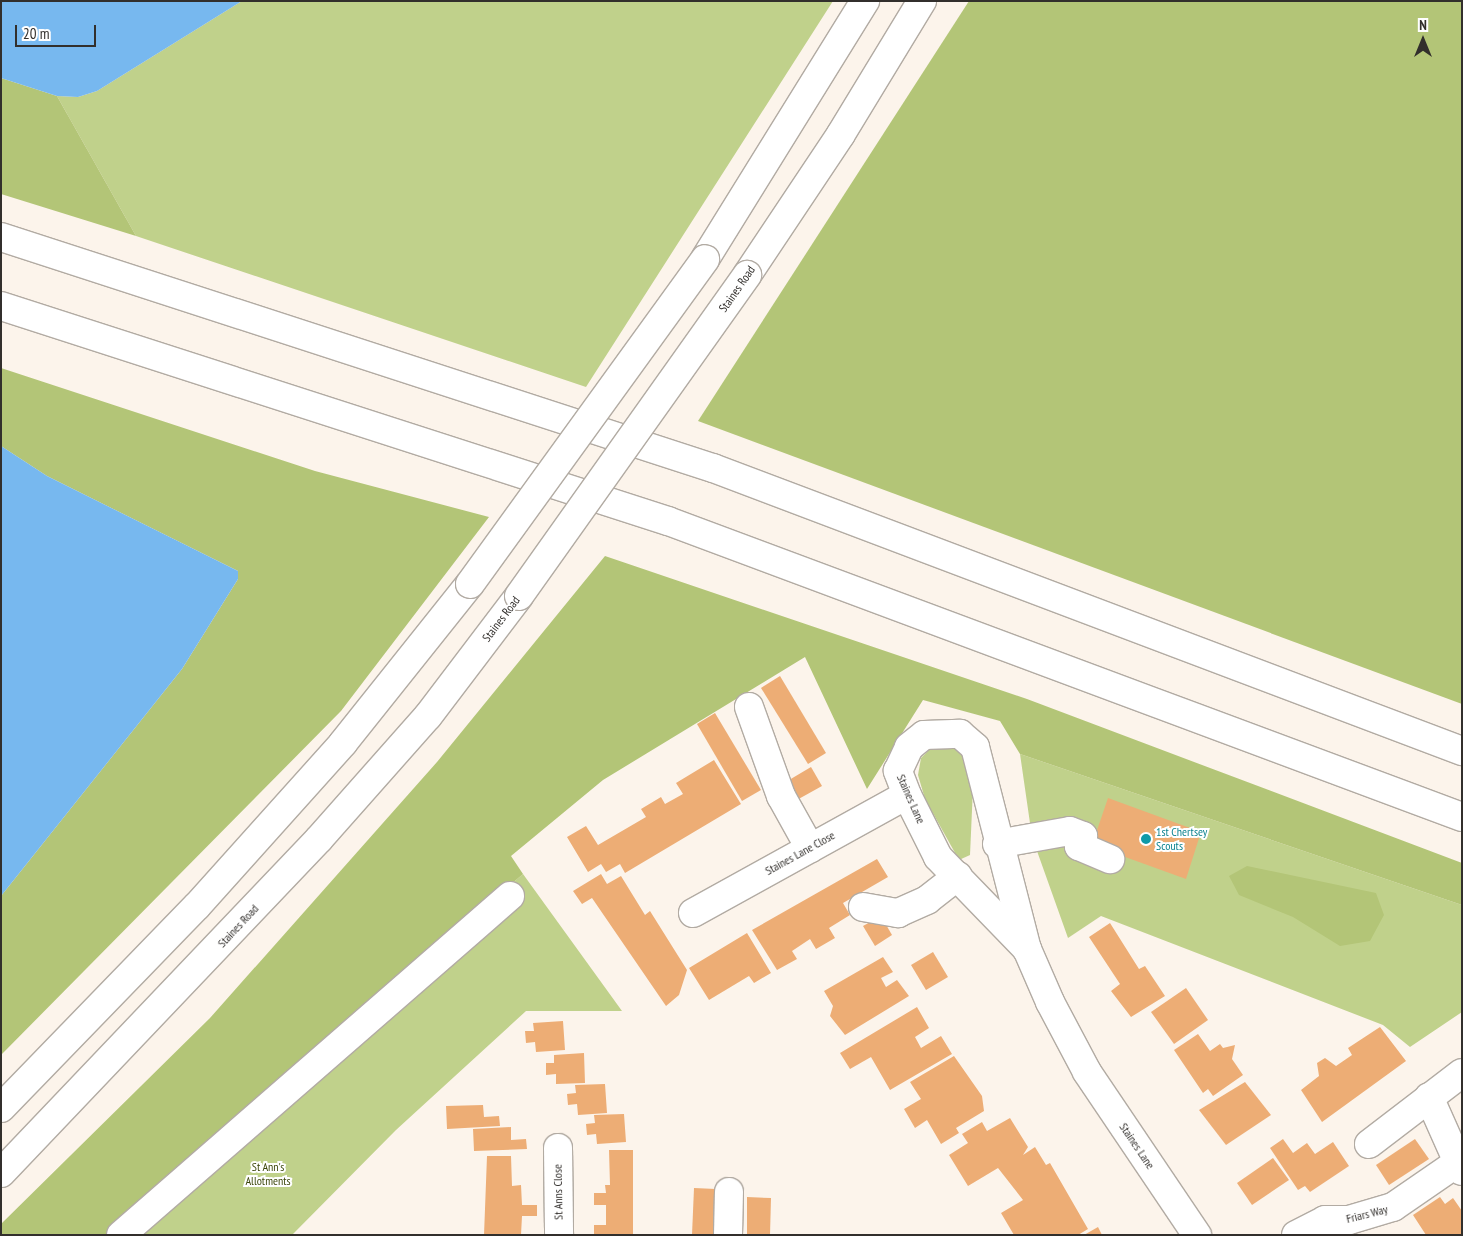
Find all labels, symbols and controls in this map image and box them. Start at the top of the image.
scale bar [18,15,99,47]
north arrow [1398,15,1448,65]
text: N [1419,16,1427,34]
text: 20 m [23,24,49,43]
street label: Staines Road [716,263,758,315]
street label: Staines Road [479,593,523,645]
street label: Staines Lane [894,772,928,826]
place label: 1st Chertsey Scouts [1156,825,1207,853]
street label: Staines Lane Close [763,828,837,878]
marker: 1st Chertsey Scouts [1140,833,1152,845]
street label: Staines Road [215,902,261,950]
street label: Staines Lane [1116,1120,1158,1172]
park label: St Ann's Allotments [245,1160,291,1188]
street label: St Anns Close [550,1164,566,1220]
street label: Friars Way [1345,1202,1389,1226]

